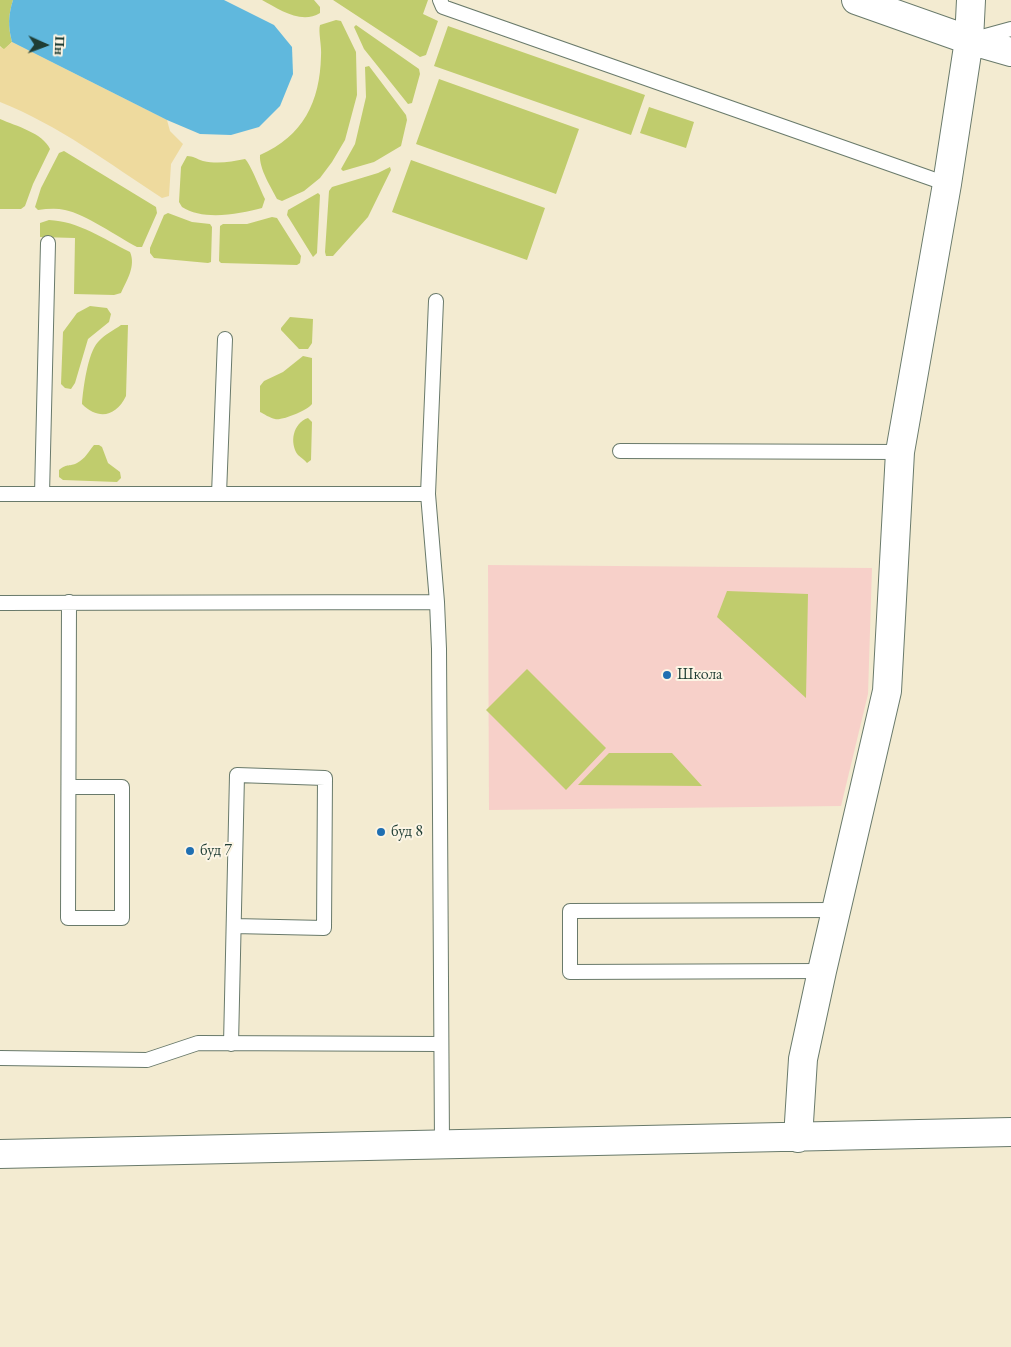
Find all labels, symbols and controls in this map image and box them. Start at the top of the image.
north arrow [20,20,70,70]
text: Пн [51,36,69,55]
place label: Школа [677,665,722,685]
marker: Школа [661,669,673,681]
place label: буд 8 [391,822,423,842]
marker: буд 8 [375,826,387,838]
place label: буд 7 [200,841,232,861]
marker: буд 7 [184,845,196,857]

